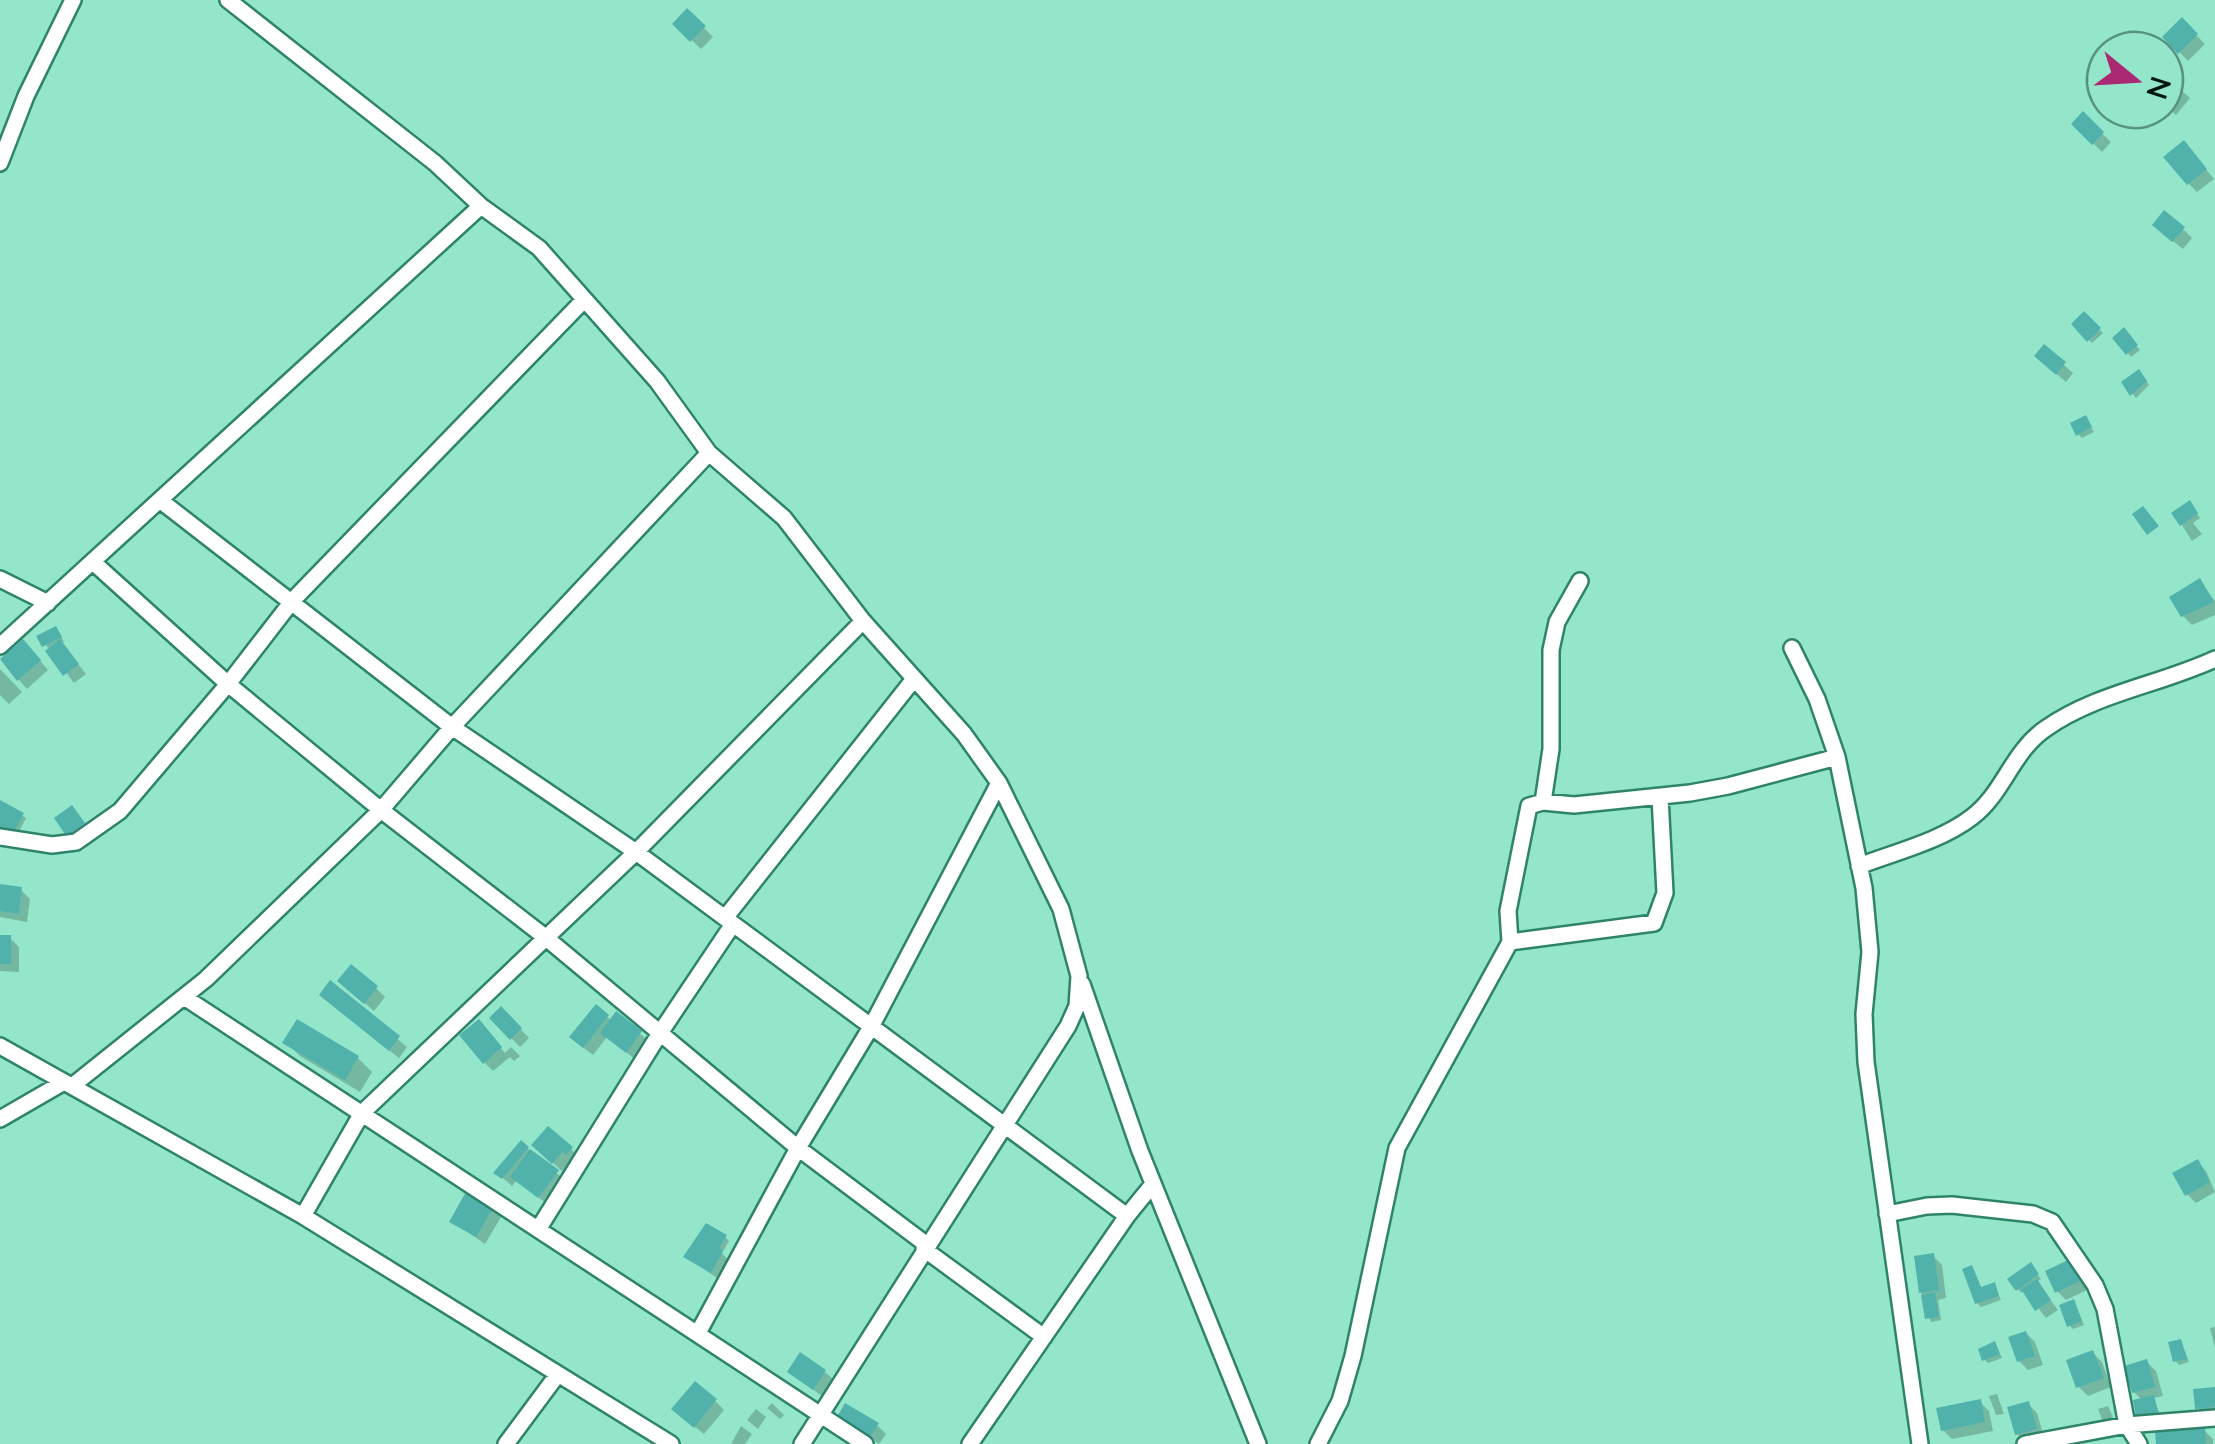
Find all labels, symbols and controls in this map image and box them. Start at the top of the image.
north arrow [2085,30,2185,130]
text: N [2140,73,2179,104]

